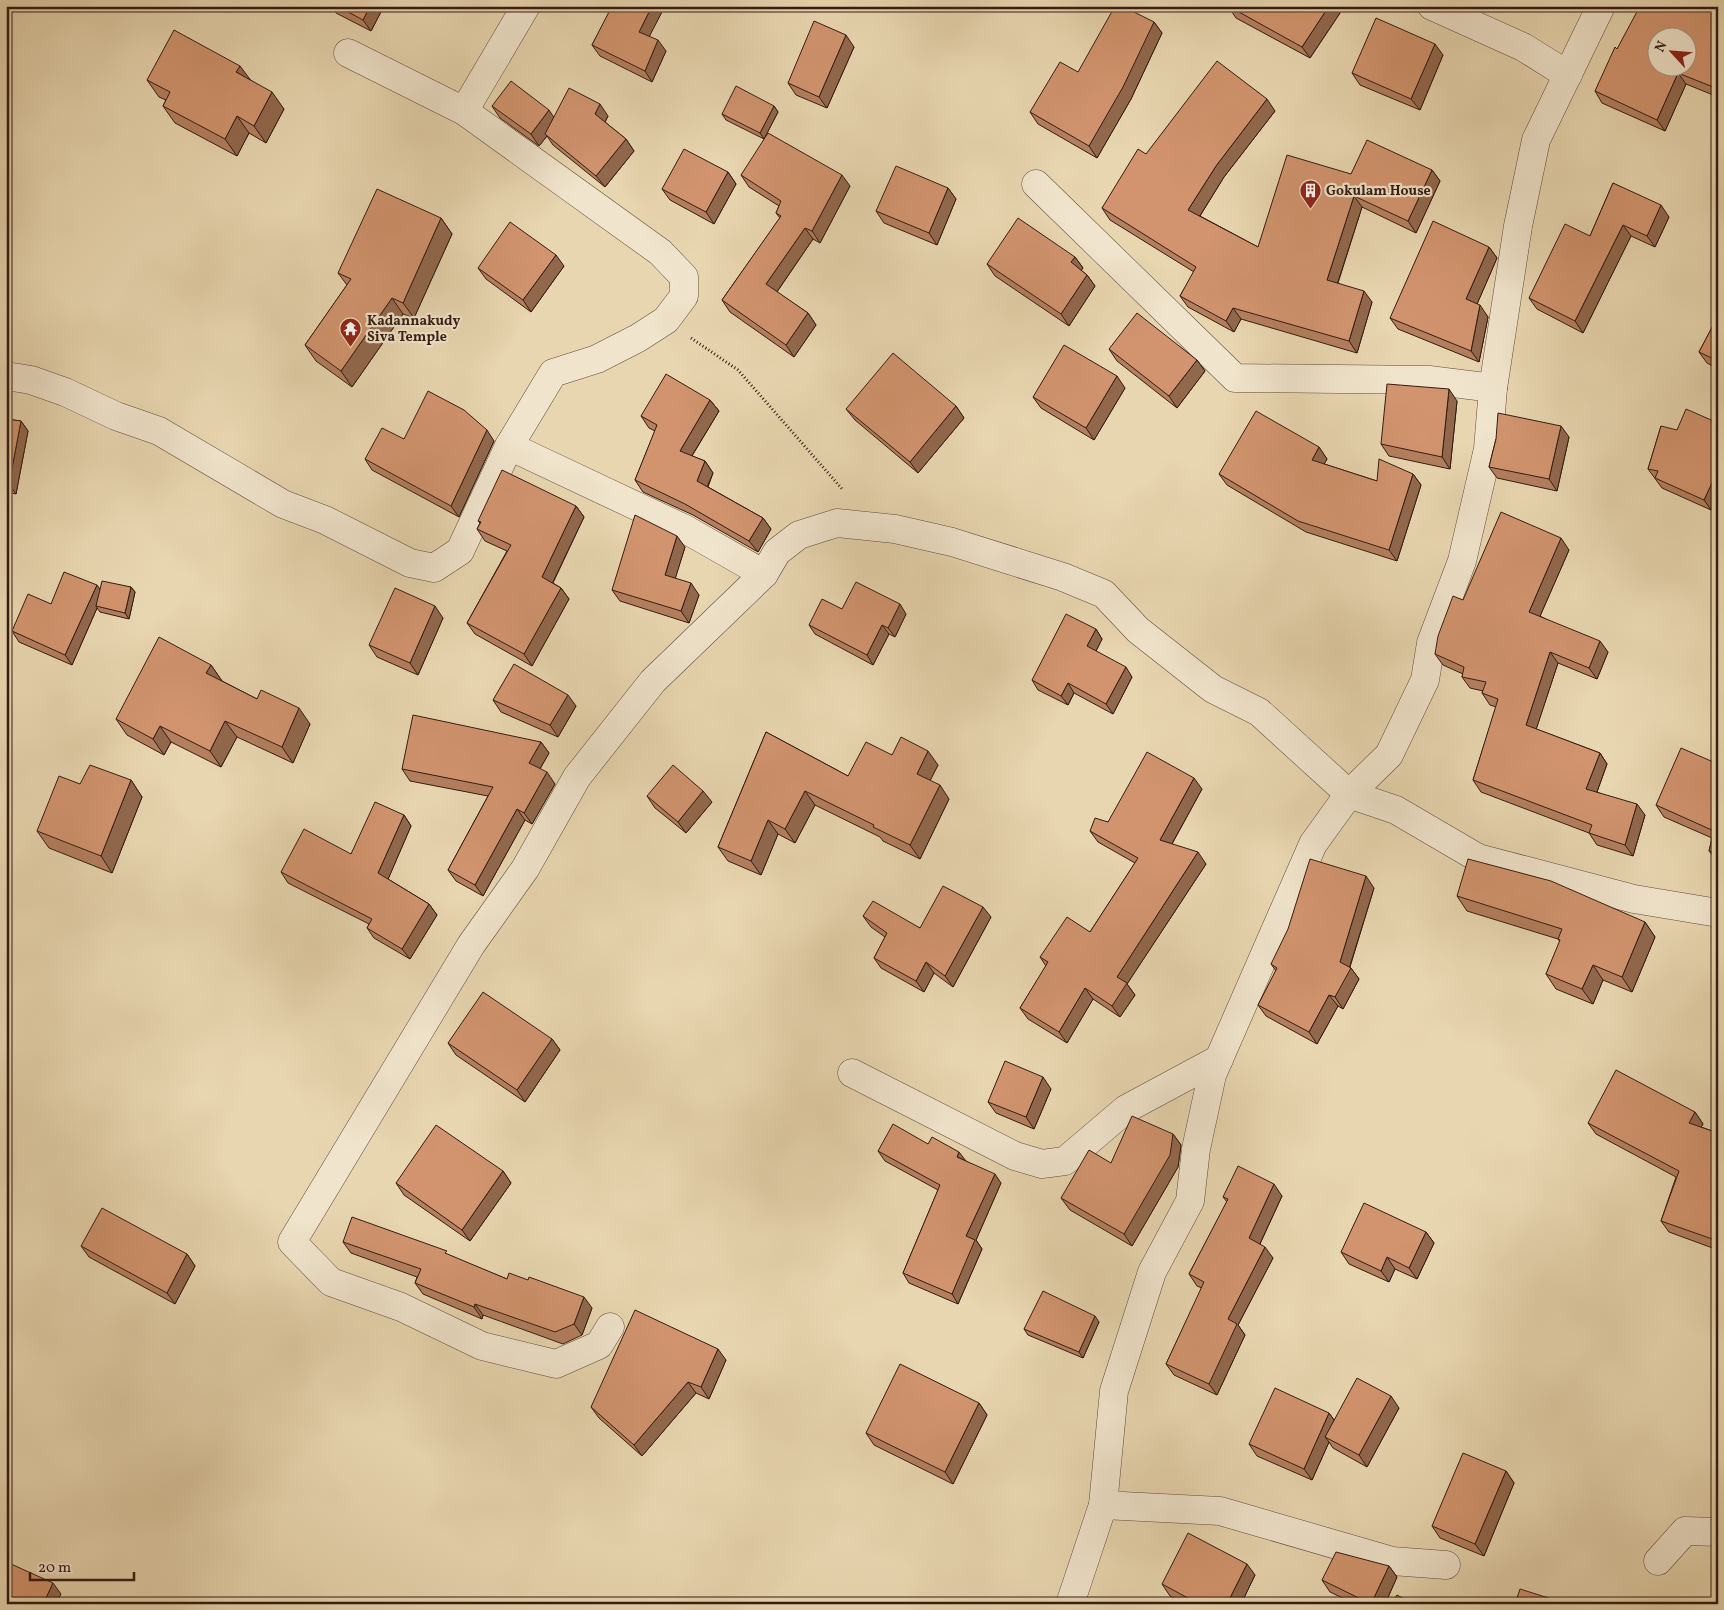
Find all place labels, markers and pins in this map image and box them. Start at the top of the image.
building icon: Gokulam House [1298,178,1322,209]
place label: Gokulam House [1326,182,1431,201]
place label: Kadannakudy Siva Temple [367,312,461,347]
temple icon: Kadannakudy Siva Temple [339,316,363,347]

